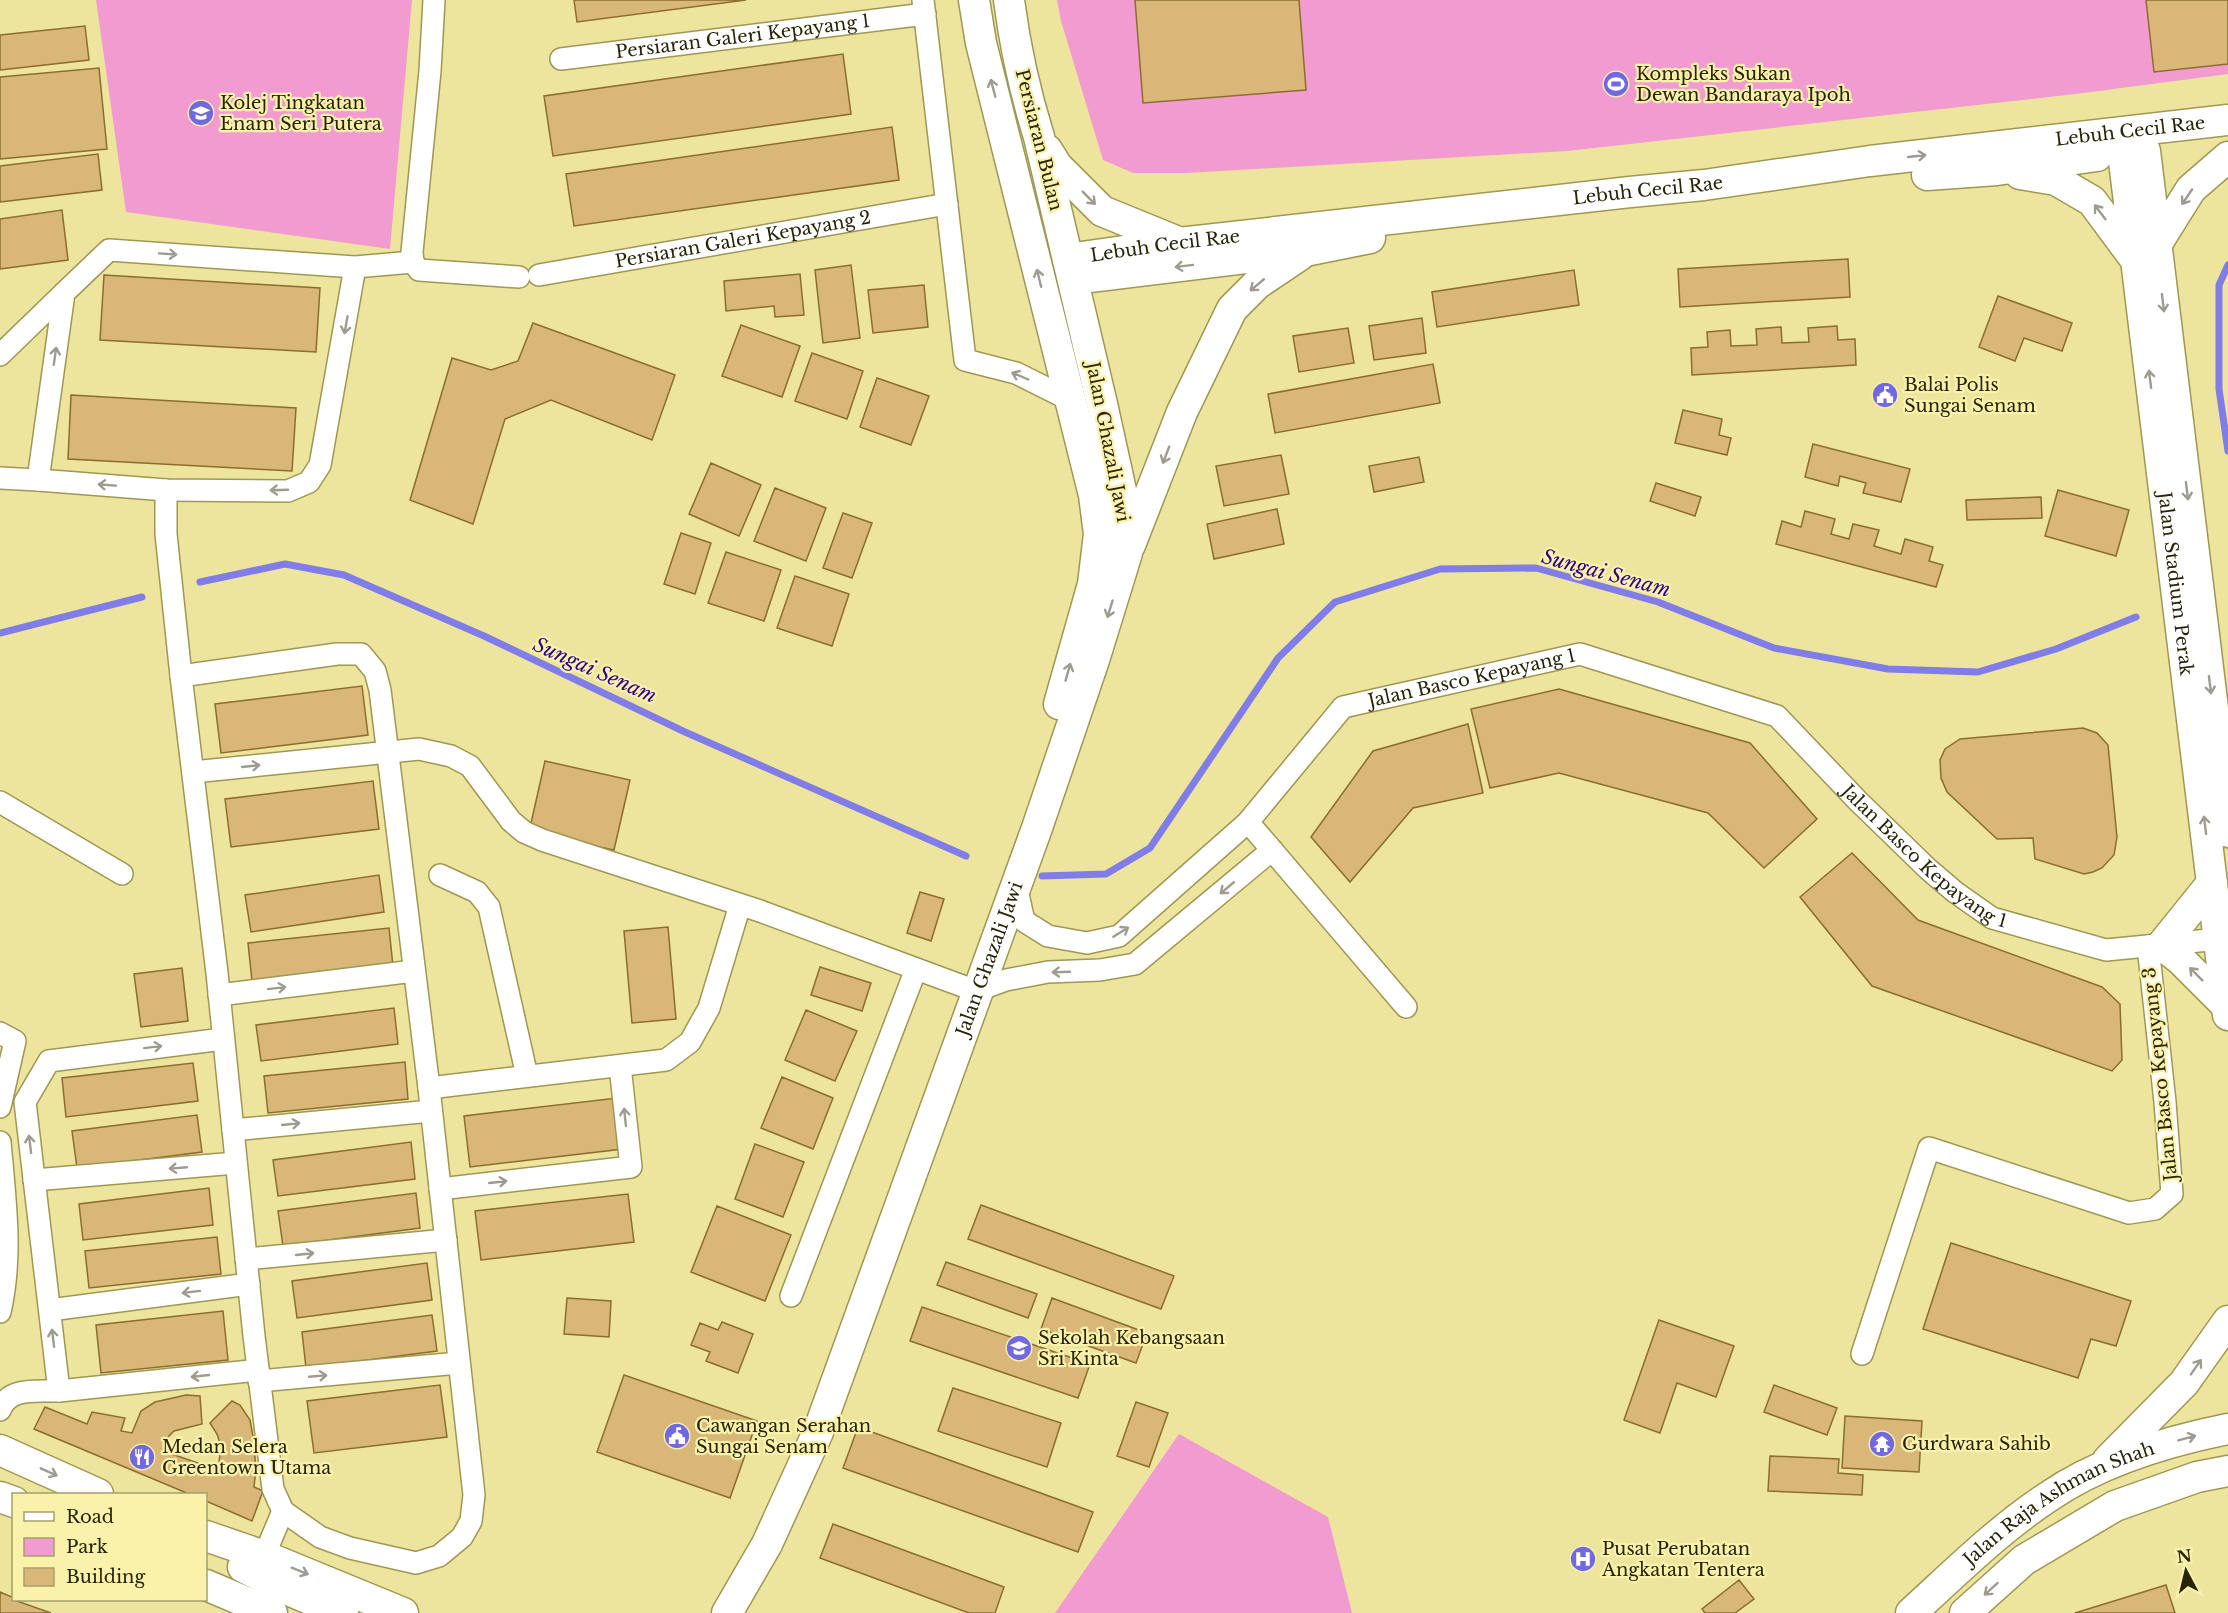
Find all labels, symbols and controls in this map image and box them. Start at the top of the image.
street label: Persiaran Galeri Kepayang 1 [614,10,871,63]
place label: Kompleks Sukan Dewan Bandaraya Ipoh [1636,63,1851,106]
street label: Persiaran Bulan [1011,67,1067,213]
sports icon: Kompleks Sukan Dewan Bandaraya Ipoh [1601,69,1631,99]
one-way arrow [986,79,998,98]
place label: Kolej Tingkatan Enam Seri Putera [220,92,382,135]
school or university icon: Kolej Tingkatan Enam Seri Putera [186,98,216,128]
street label: Lebuh Cecil Rae [2054,112,2206,151]
one-way arrow [1907,150,1927,161]
street label: Lebuh Cecil Rae [1572,171,1724,209]
one-way arrow [2180,188,2193,205]
one-way arrow [1081,191,1096,206]
one-way arrow [2094,204,2107,220]
street label: Persiaran Galeri Kepayang 2 [613,206,873,273]
street label: Lebuh Cecil Rae [1089,225,1241,267]
one-way arrow [157,248,177,259]
one-way arrow [1175,260,1195,271]
one-way arrow [1033,269,1045,288]
one-way arrow [1250,278,1265,292]
one-way arrow [2158,293,2169,313]
one-way arrow [340,314,351,334]
one-way arrow [50,347,61,366]
street label: Jalan Ghazali Jawi [1081,358,1134,524]
one-way arrow [2145,369,2156,389]
one-way arrow [1011,370,1029,381]
place label: Balai Polis Sungai Senam [1904,374,2036,417]
public building icon: Balai Polis Sungai Senam [1870,380,1900,410]
one-way arrow [1160,445,1171,463]
one-way arrow [98,479,118,490]
one-way arrow [2181,481,2192,501]
one-way arrow [269,485,289,496]
street label: Jalan Stadium Perak [2153,489,2198,677]
water label: Sungai Senam [1539,544,1673,602]
one-way arrow [1104,599,1115,618]
water label: Sungai Senam [530,632,660,708]
street label: Jalan Basco Kepayang 1 [1364,644,1578,712]
one-way arrow [1063,663,1074,682]
one-way arrow [2205,675,2216,694]
one-way arrow [240,760,260,771]
street label: Jalan Basco Kepayang 1 [1836,779,2009,933]
one-way arrow [2199,815,2210,835]
street label: Jalan Ghazali Jawi [951,879,1028,1041]
one-way arrow [1219,881,1235,894]
one-way arrow [1113,926,1130,939]
one-way arrow [1051,966,1071,977]
street label: Jalan Basco Kepayang 3 [2138,966,2182,1184]
one-way arrow [2188,967,2203,981]
one-way arrow [266,982,286,993]
one-way arrow [142,1042,162,1053]
one-way arrow [619,1107,630,1127]
one-way arrow [280,1118,300,1129]
one-way arrow [24,1135,35,1155]
one-way arrow [169,1163,189,1174]
one-way arrow [488,1176,508,1187]
one-way arrow [294,1248,314,1259]
one-way arrow [181,1286,201,1297]
place label: Sekolah Kebangsaan Sri Kinta [1038,1327,1225,1370]
one-way arrow [47,1329,58,1348]
school or university icon: Sekolah Kebangsaan Sri Kinta [1004,1333,1034,1363]
one-way arrow [2190,1359,2202,1376]
one-way arrow [307,1370,327,1381]
one-way arrow [190,1371,210,1382]
place label: Cawangan Serahan Sungai Senam [696,1415,871,1458]
public building icon: Cawangan Serahan Sungai Senam [662,1421,692,1451]
temple icon: Gurdwara Sahib [1867,1429,1897,1459]
one-way arrow [2177,1432,2196,1443]
place label: Gurdwara Sahib [1902,1433,2051,1455]
place label: Medan Selera Greentown Utama [162,1436,331,1479]
street label: Jalan Raja Ashman Shah [1958,1437,2157,1572]
restaurant icon: Medan Selera Greentown Utama [127,1442,157,1472]
one-way arrow [40,1467,58,1479]
legend [12,1493,207,1601]
text: Road [66,1506,114,1528]
text: Park [66,1536,108,1558]
place label: Pusat Perubatan Angkatan Tentera [1601,1538,1765,1581]
north arrow [2156,1541,2216,1601]
hospital icon: Pusat Perubatan Angkatan Tentera [1568,1544,1598,1574]
text: N [2175,1545,2193,1567]
text: Building [66,1566,145,1588]
one-way arrow [290,1566,308,1577]
one-way arrow [1984,1582,1999,1596]

